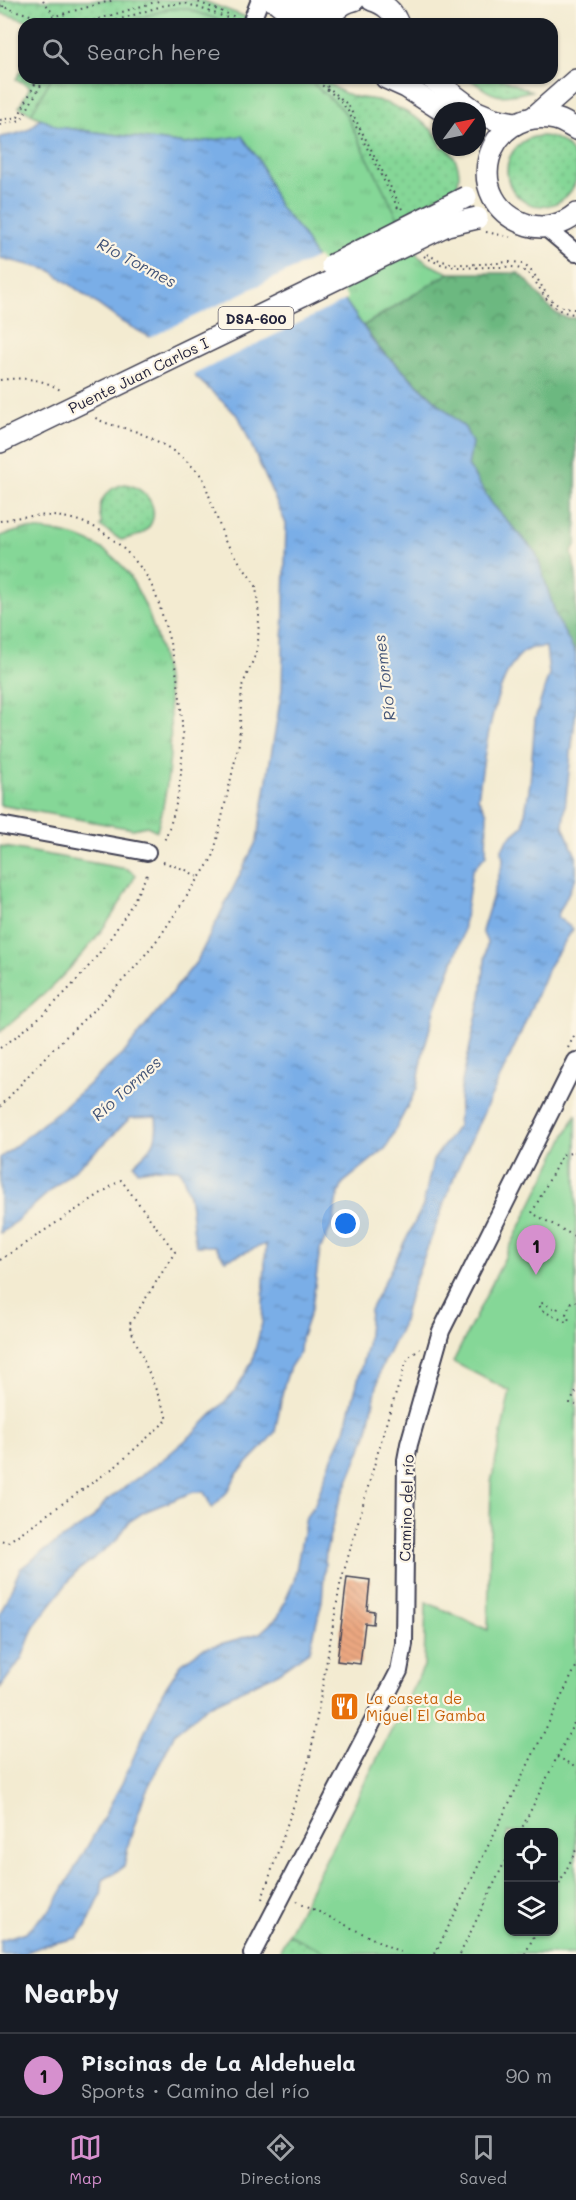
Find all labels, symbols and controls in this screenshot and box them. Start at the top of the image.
search box [18,18,558,84]
icon: search [39,35,72,68]
text: Search here [87,37,221,66]
north arrow [432,102,486,156]
water label: Río Tormes [94,232,180,292]
road number: DSA-600 [218,307,294,329]
street label: Puente Juan Carlos I [65,332,212,418]
water label: Río Tormes [368,633,400,722]
water label: Río Tormes [87,1051,165,1125]
your location [331,1209,360,1238]
pin: 1 [516,1226,556,1275]
street label: Camino del río [394,1454,418,1562]
place label: La caseta de Miguel El Gamba [366,1688,486,1725]
restaurant icon: La caseta de Miguel El Gamba [329,1691,361,1723]
map controls [504,1828,558,1936]
button: locate [504,1828,558,1882]
button: layers [504,1882,558,1936]
text: Nearby [24,1976,119,2010]
text: Piscinas de La Aldehuela [81,2048,356,2077]
text: 1 [39,2062,48,2088]
text: 90 m [506,2062,552,2088]
text: Sports · Camino del río [81,2077,309,2103]
tab: Map [69,2131,102,2188]
tab: Directions [240,2131,321,2188]
tab: Saved [459,2131,507,2188]

